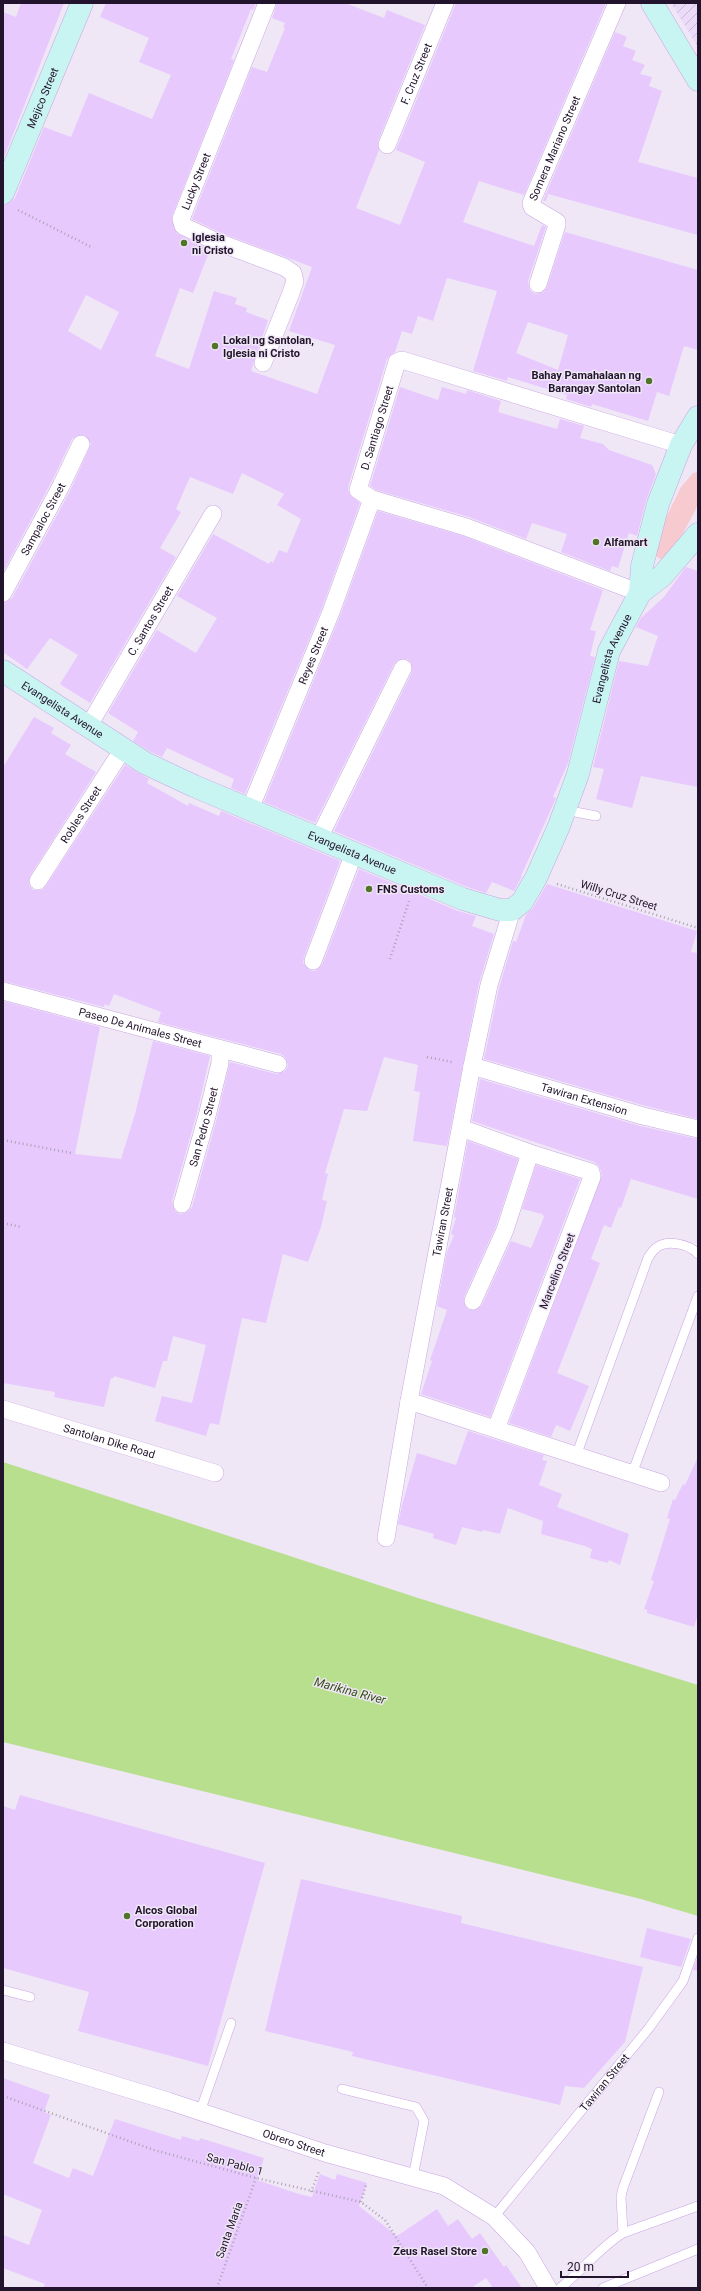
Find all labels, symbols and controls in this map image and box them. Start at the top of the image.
street label: F. Cruz Street [398,41,435,106]
street label: Mejico Street [25,65,62,130]
street label: Somera Mariano Street [527,94,583,203]
street label: Lucky Street [179,151,214,212]
place label: Iglesia ni Cristo [192,231,233,257]
marker: Iglesia ni Cristo [179,238,189,248]
place label: Lokal ng Santolan, Iglesia ni Cristo [223,334,314,360]
marker: Lokal ng Santolan, Iglesia ni Cristo [210,341,220,351]
place label: Bahay Pamahalaan ng Barangay Santolan [531,369,641,395]
marker: Bahay Pamahalaan ng Barangay Santolan [644,376,654,386]
street label: D. Santiago Street [359,384,397,472]
street label: Sampaloc Street [18,481,69,558]
place label: Alfamart [604,536,648,549]
marker: Alfamart [591,537,601,547]
street label: C. Santos Street [125,584,176,658]
street label: Evangelista Avenue [590,612,635,705]
street label: Reyes Street [296,625,331,686]
street label: Evangelista Avenue [19,679,106,741]
street label: Robles Street [58,784,105,846]
street label: Evangelista Avenue [306,829,398,877]
street label: Willy Cruz Street [579,878,659,913]
place label: FNS Customs [377,883,445,896]
marker: FNS Customs [364,884,374,894]
street label: Paseo De Animales Street [77,1005,203,1051]
street label: Tawiran Extension [540,1081,629,1118]
street label: San Pedro Street [187,1086,221,1168]
street label: Tawiran Street [430,1186,456,1258]
street label: Marcelino Street [537,1231,578,1311]
street label: Santolan Dike Road [62,1422,157,1462]
water label: Marikina River [313,1675,388,1708]
place label: Alcos Global Corporation [135,1904,197,1930]
marker: Alcos Global Corporation [122,1911,132,1921]
street label: Tawiran Street [577,2051,632,2114]
street label: Obrero Street [261,2127,327,2160]
street label: San Pablo 1 [205,2151,265,2178]
street label: Santa Maria [213,2200,246,2260]
place label: Zeus Rasel Store [393,2245,477,2258]
marker: Zeus Rasel Store [480,2246,490,2256]
scale bar [561,2253,628,2279]
text: 20 m [567,2260,594,2274]

